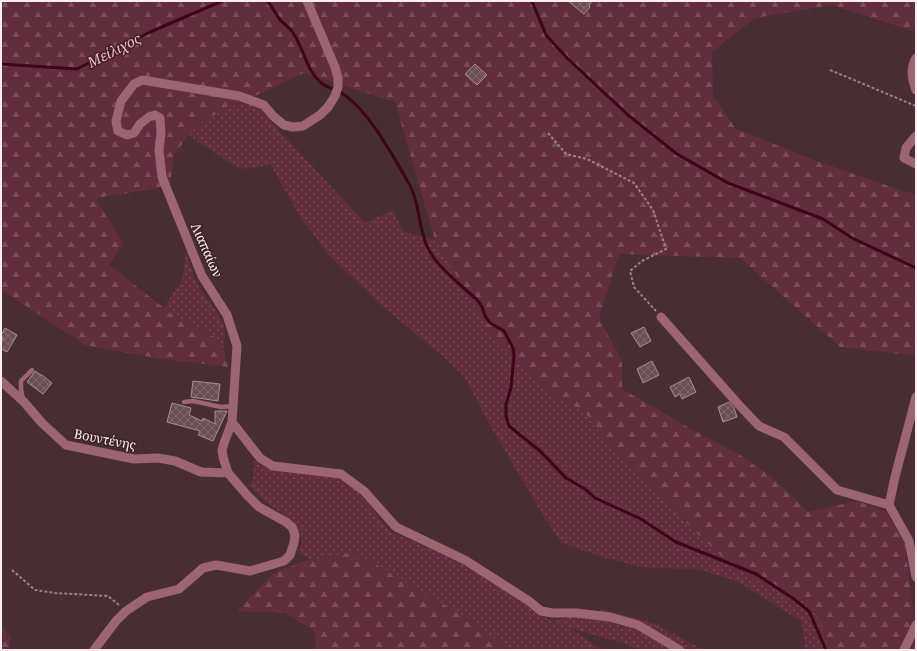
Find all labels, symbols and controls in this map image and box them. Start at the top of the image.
water label: Μείλιχος [83,28,144,72]
street label: Λιαπαίων [187,220,227,280]
street label: Βουντένης [72,424,138,454]

